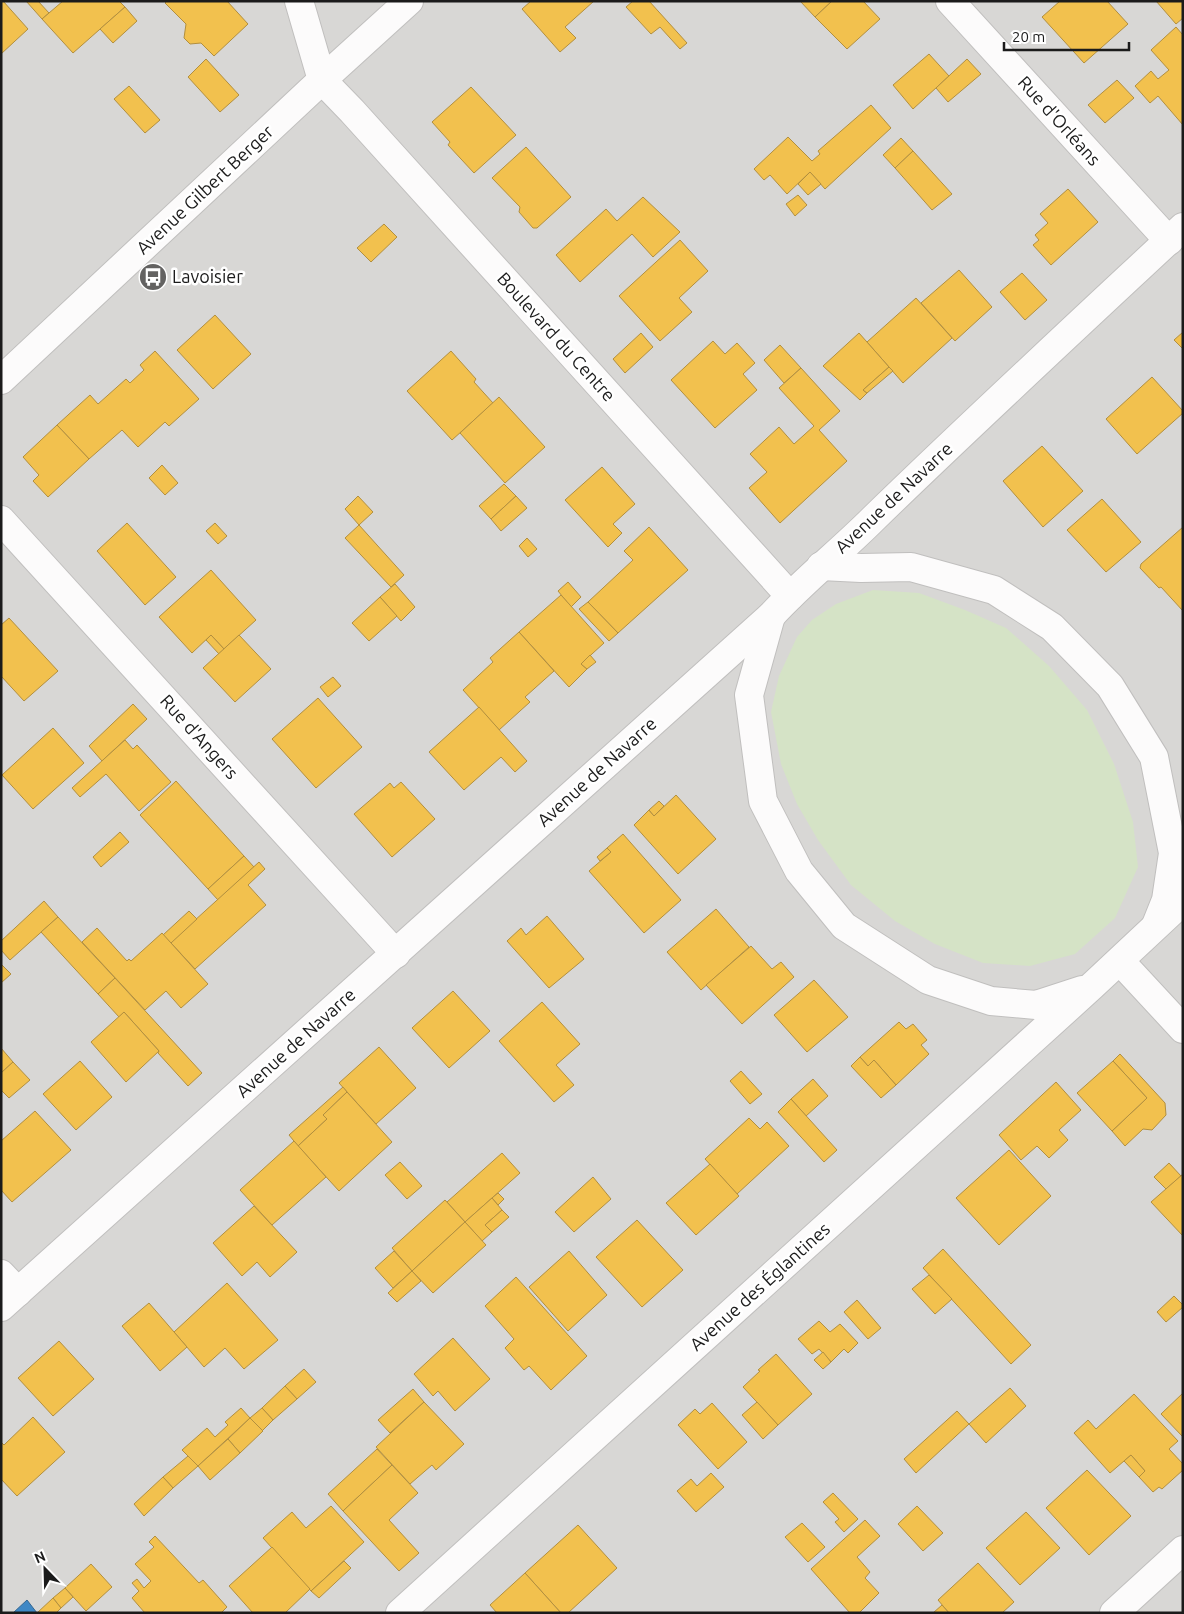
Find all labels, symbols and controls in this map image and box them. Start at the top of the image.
scale bar [1004,20,1129,52]
text: 20 m [1012,28,1045,45]
street label: Rue d'Orléans [1015,72,1105,169]
street label: Avenue Gilbert Berger [132,121,277,258]
bus stop icon: Lavoisier [138,262,168,292]
place label: Lavoisier [172,266,243,286]
street label: Boulevard du Centre [494,268,620,405]
street label: Avenue de Navarre [831,438,956,557]
street label: Rue d'Angers [157,690,243,783]
street label: Avenue de Navarre [533,713,660,830]
street label: Avenue de Navarre [232,984,359,1101]
street label: Avenue des Églantines [685,1217,833,1354]
north arrow [20,1544,70,1594]
text: N [32,1548,48,1566]

